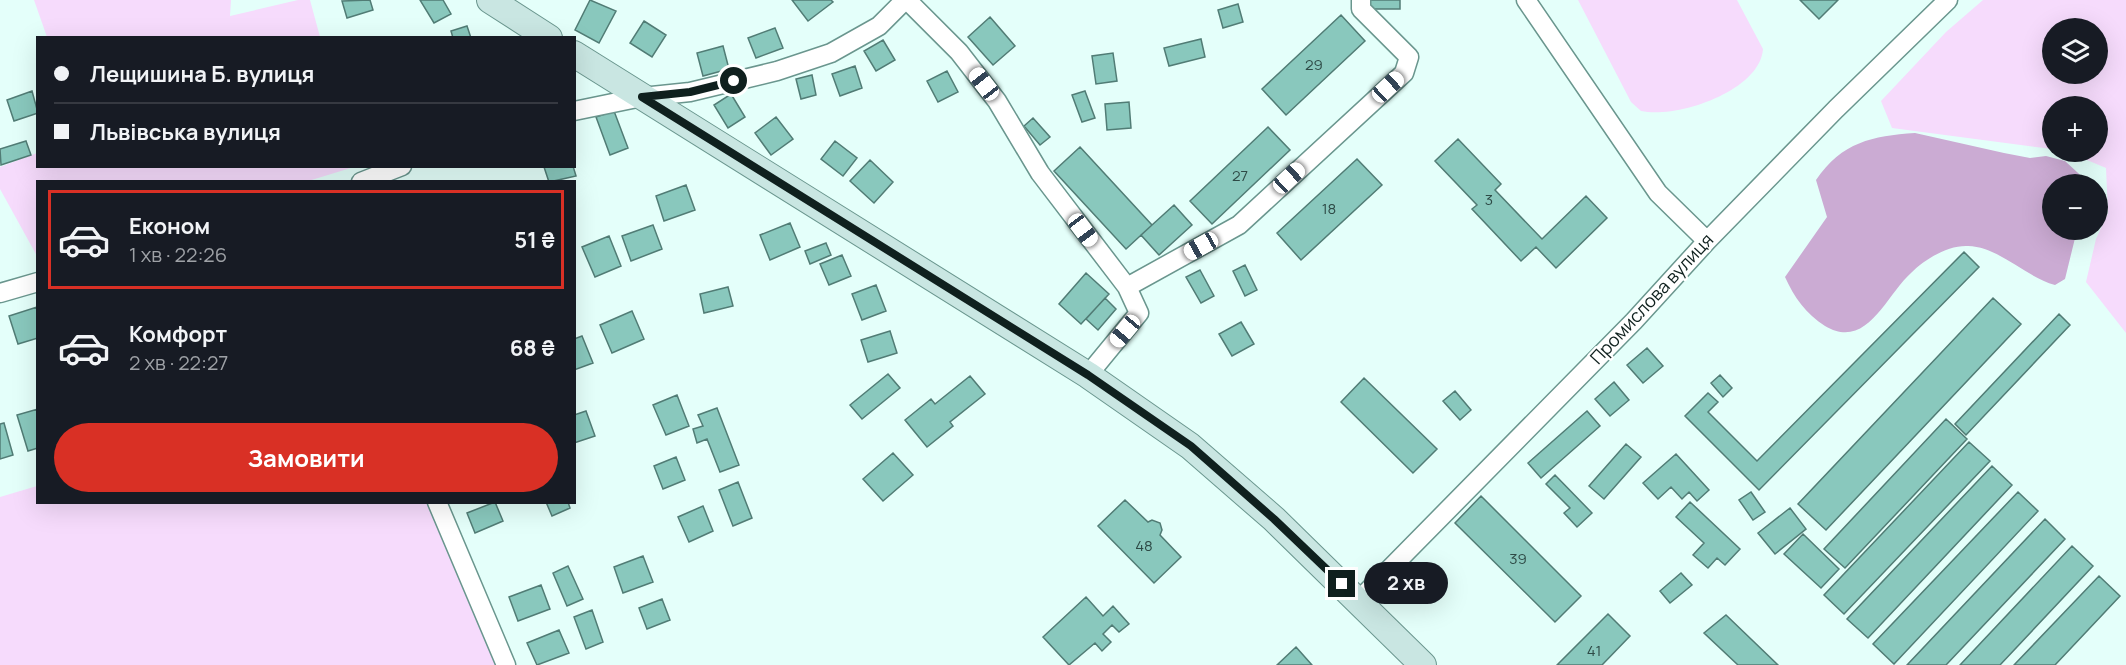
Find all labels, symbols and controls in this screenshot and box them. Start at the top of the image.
map controls [2042,18,2108,240]
button: layers [2042,18,2108,84]
house number: 29 [1305,54,1323,75]
text: Лещишина Б. вулиця [90,59,314,89]
car [966,64,1002,104]
route start [720,67,747,94]
car [1369,68,1407,106]
button: + [2042,96,2108,162]
text: Львівська вулиця [90,117,281,147]
car [1270,159,1308,197]
house number: 27 [1232,165,1248,186]
button: − [2042,174,2108,240]
house number: 3 [1485,189,1493,210]
house number: 18 [1322,198,1336,219]
car [1065,210,1101,250]
text: Економ [129,211,210,241]
icon: car [57,213,111,267]
text: 51 ₴ [514,225,555,255]
street label: Промислова вулиця [1584,228,1718,369]
car [1181,229,1221,263]
text: 1 хв · 22:26 [129,241,227,268]
car [1107,311,1143,351]
text: Комфорт [129,319,227,349]
icon: car [57,321,111,375]
text: 68 ₴ [510,333,555,363]
text: 2 хв · 22:27 [129,349,228,376]
button: Замовити [54,423,558,492]
house number: 48 [1135,535,1153,556]
house number: 39 [1509,548,1527,569]
callout: 2 хв [1363,563,1447,605]
text: 2 хв [1387,569,1425,596]
route end [1328,570,1355,597]
house number: 41 [1587,640,1601,661]

